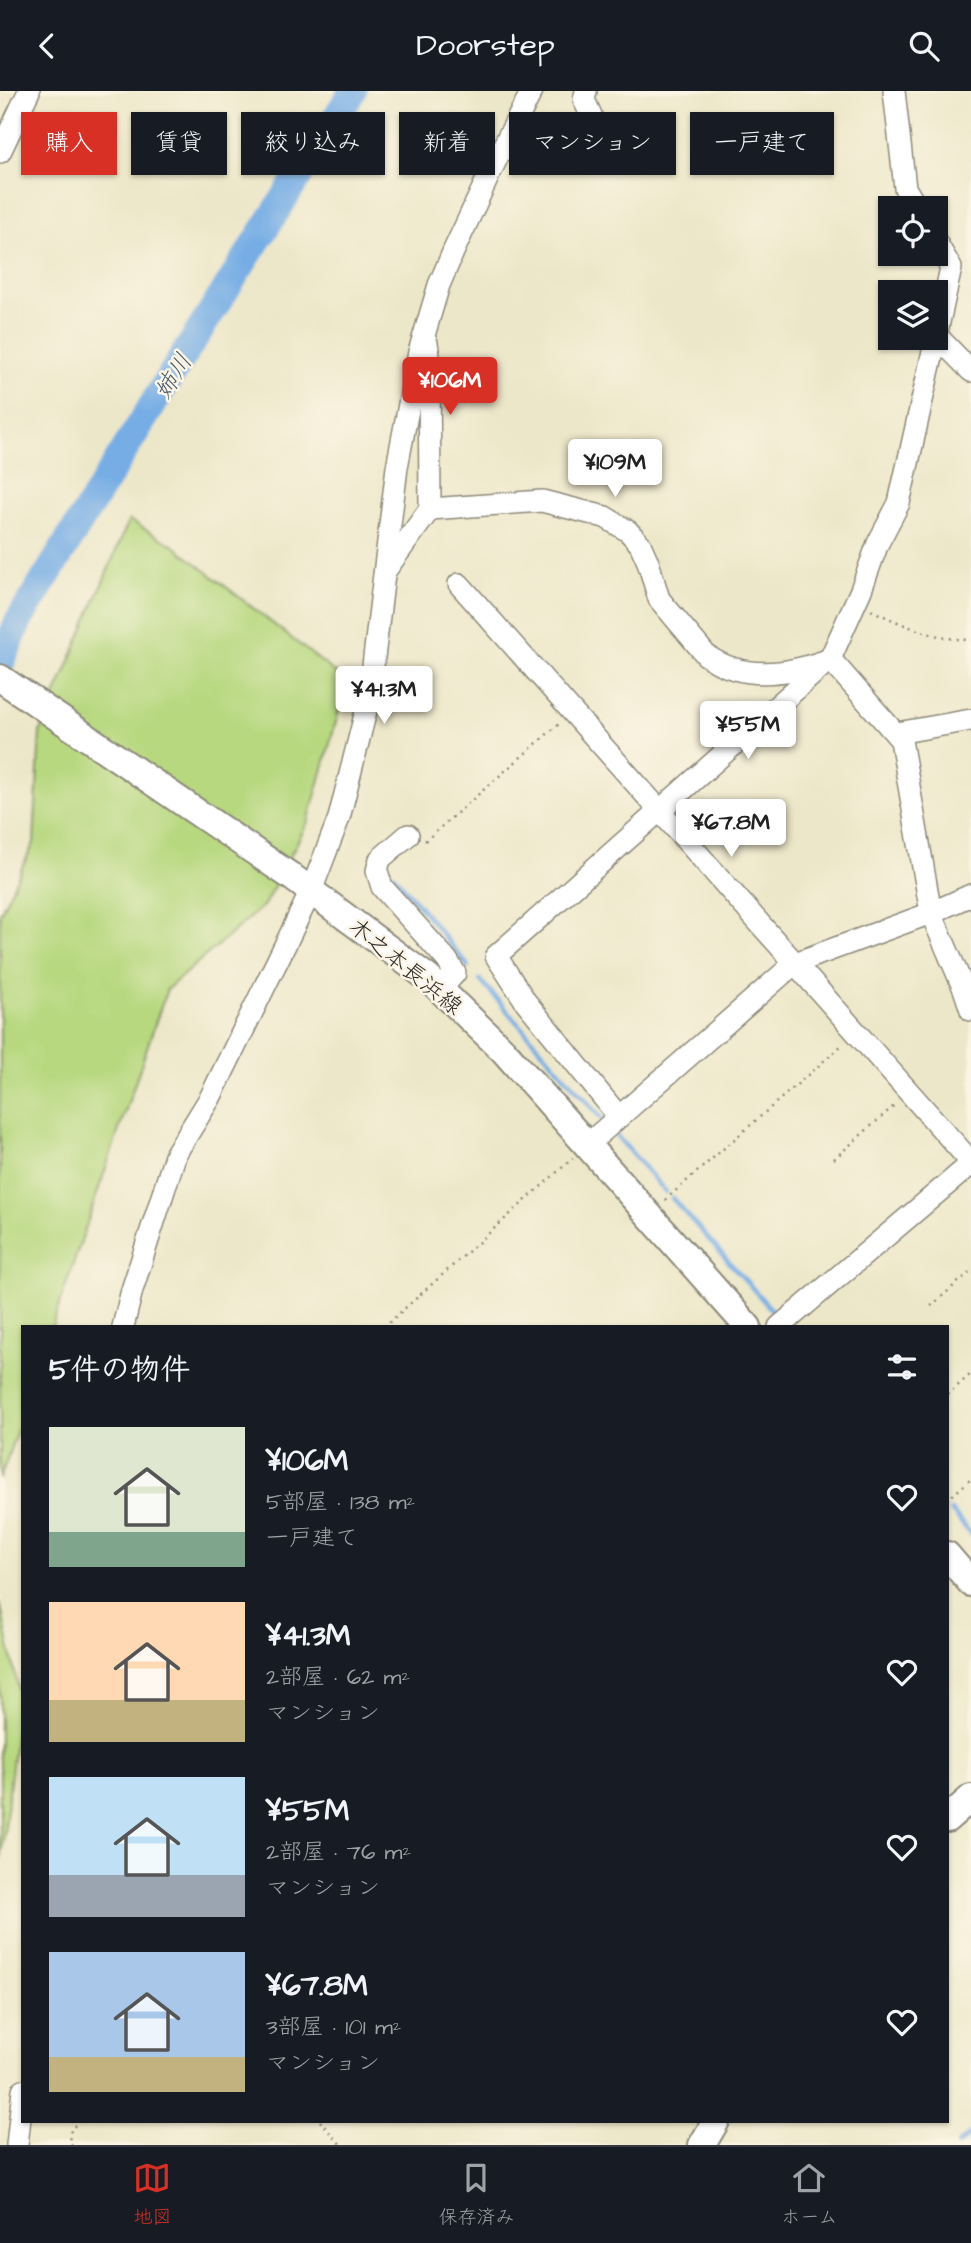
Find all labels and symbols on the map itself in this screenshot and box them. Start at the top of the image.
water label: 姉川 [147,347,201,406]
pin: ¥106M [401,357,499,417]
pin: ¥109M [566,439,664,499]
pin: ¥41.3M [327,667,441,726]
pin: ¥55M [707,701,789,761]
pin: ¥67.8M [674,799,788,859]
street label: 木之本長浜線 [342,911,469,1023]

